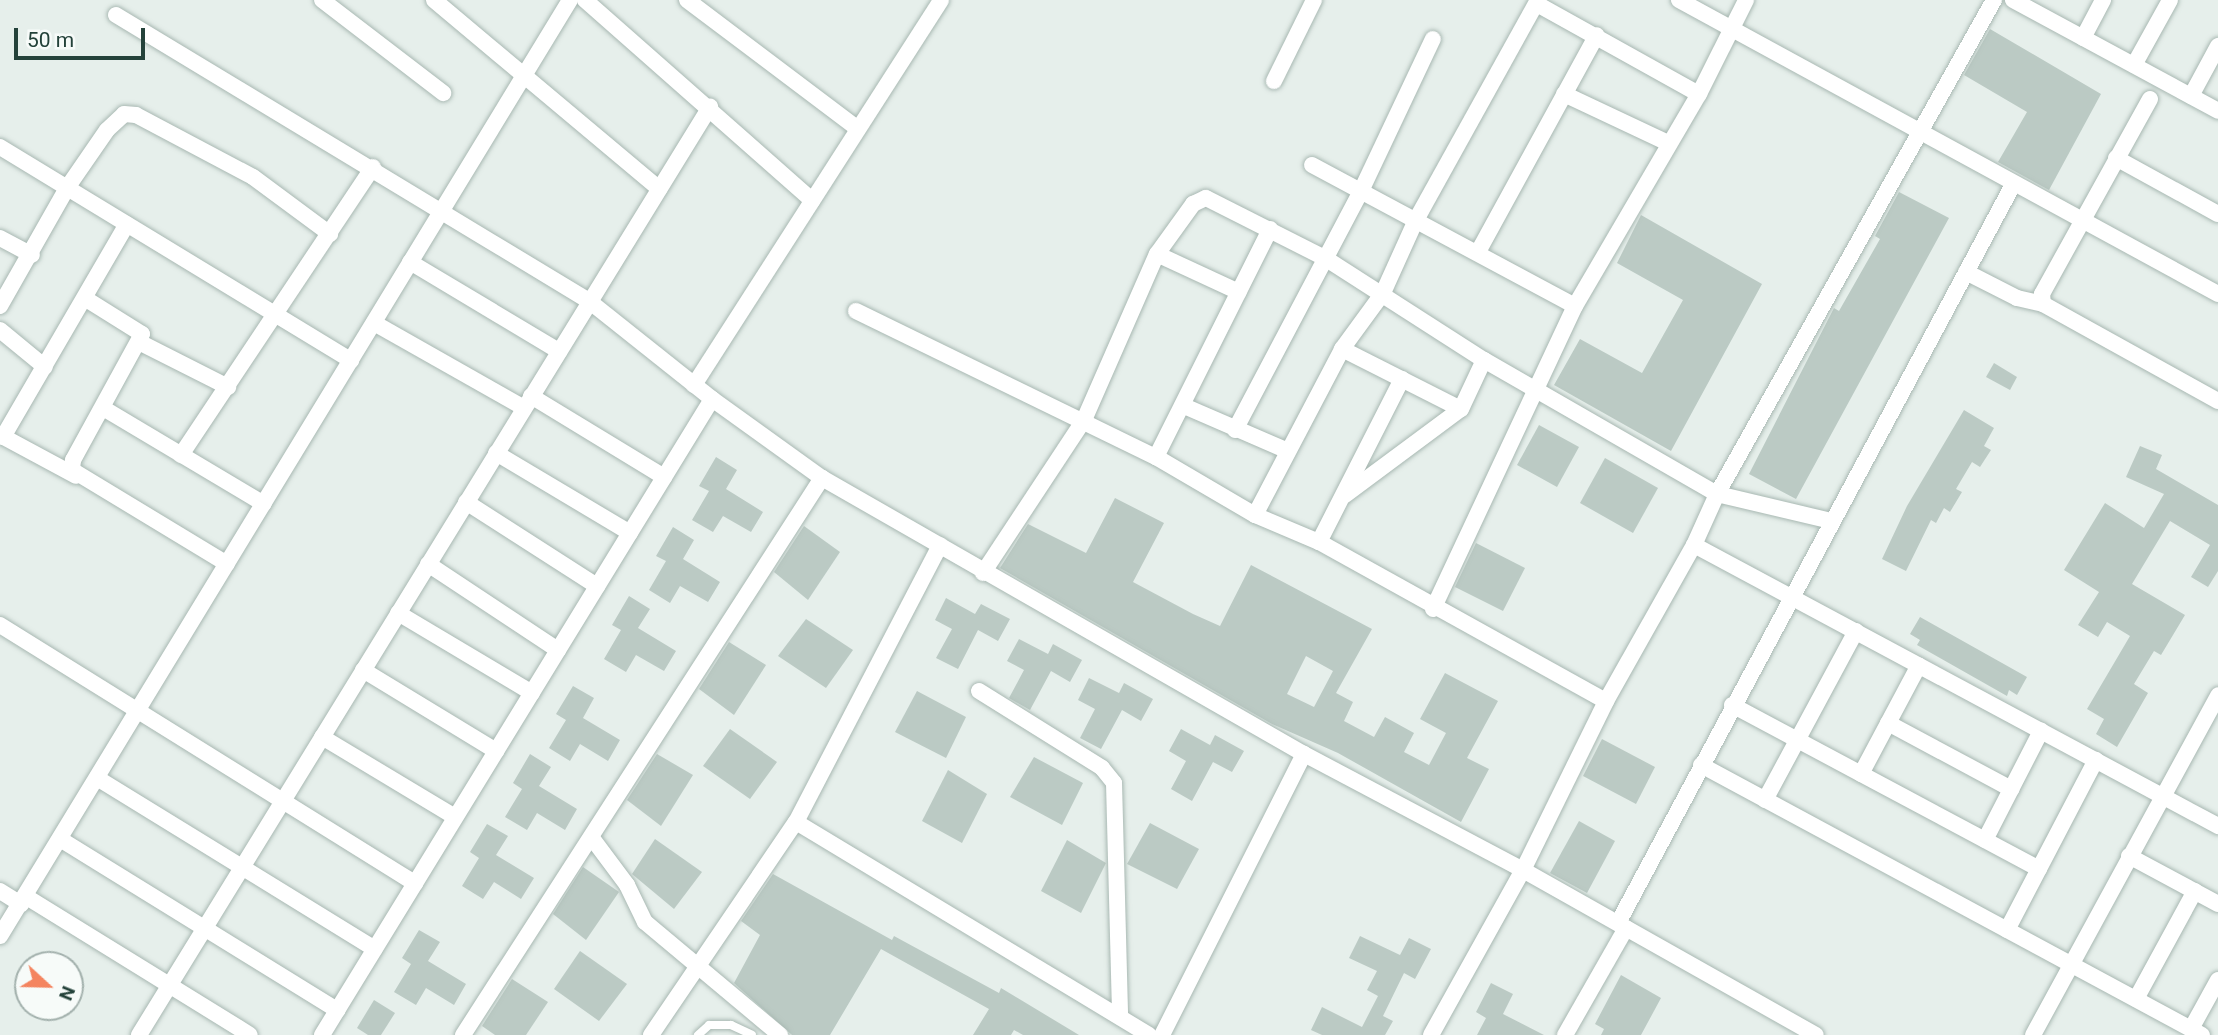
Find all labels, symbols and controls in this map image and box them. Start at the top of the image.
scale bar [18,14,149,58]
text: 50 m [27,28,74,52]
north arrow [14,951,84,1021]
text: N [54,983,80,1004]

